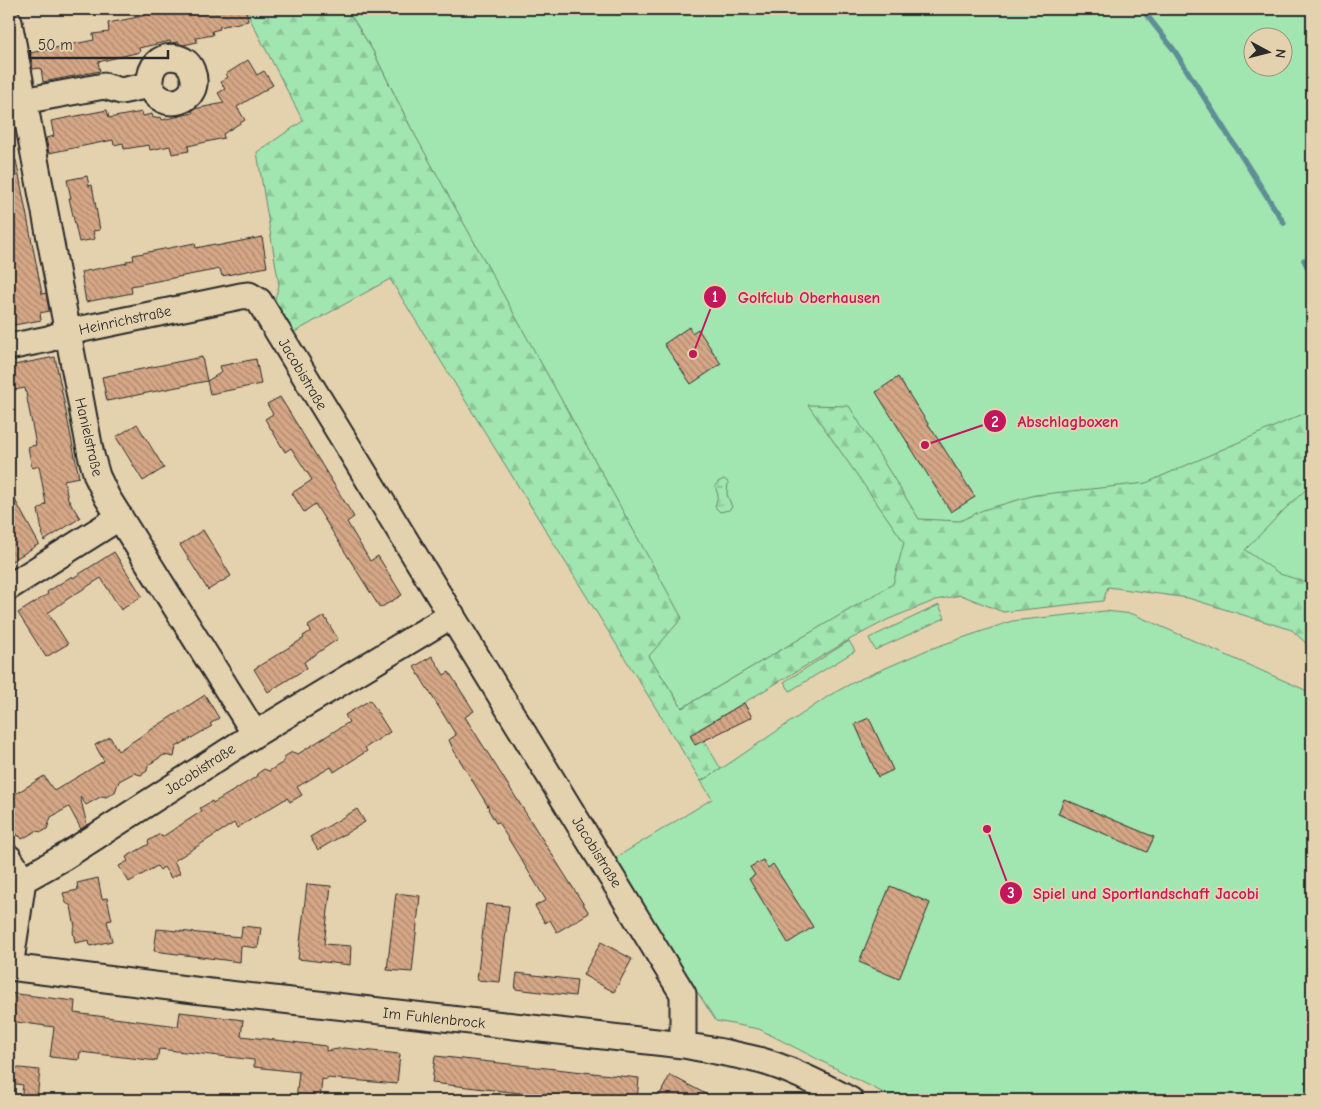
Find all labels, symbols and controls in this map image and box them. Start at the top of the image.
scale bar [30,28,168,60]
north arrow [1244,28,1294,78]
text: 50 m [38,36,73,54]
text: N [1271,48,1289,59]
callout: Golfclub Oberhausen [702,282,890,313]
text: 1 [712,288,718,306]
text: Golfclub Oberhausen [738,289,880,307]
street label: Heinrichstraße [77,301,173,339]
street label: Jacobistraße [275,335,332,414]
street label: Hanielstraße [71,396,107,479]
callout: Abschlagboxen [982,406,1128,437]
text: 2 [991,413,999,431]
text: Abschlagboxen [1017,413,1119,431]
street label: Jacobistraße [161,739,239,798]
street label: Jacobistraße [568,813,626,891]
callout: Spiel und Sportlandschaft Jacobi [998,878,1269,909]
text: 3 [1007,884,1015,902]
text: Spiel und Sportlandschaft Jacobi [1033,885,1259,903]
street label: Im Fuhlenbrock [382,1004,487,1032]

